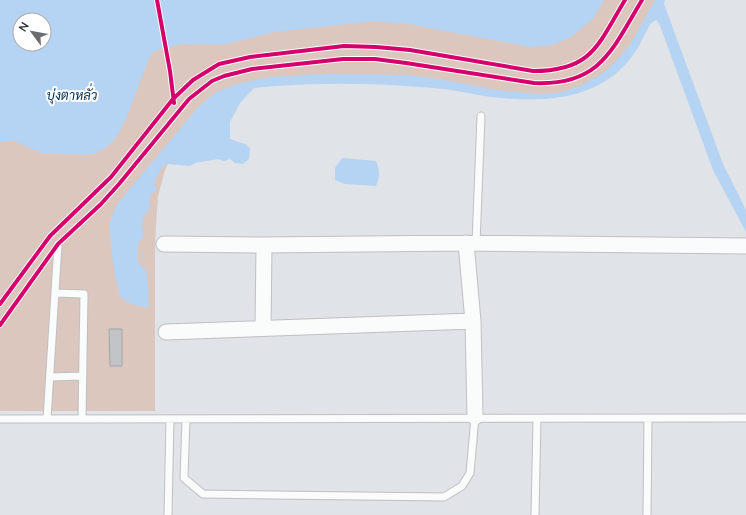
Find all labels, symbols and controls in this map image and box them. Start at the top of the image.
north arrow [12,12,52,52]
text: N [15,19,31,33]
water label: บุ่งตาหลั่ว [47,83,98,105]

